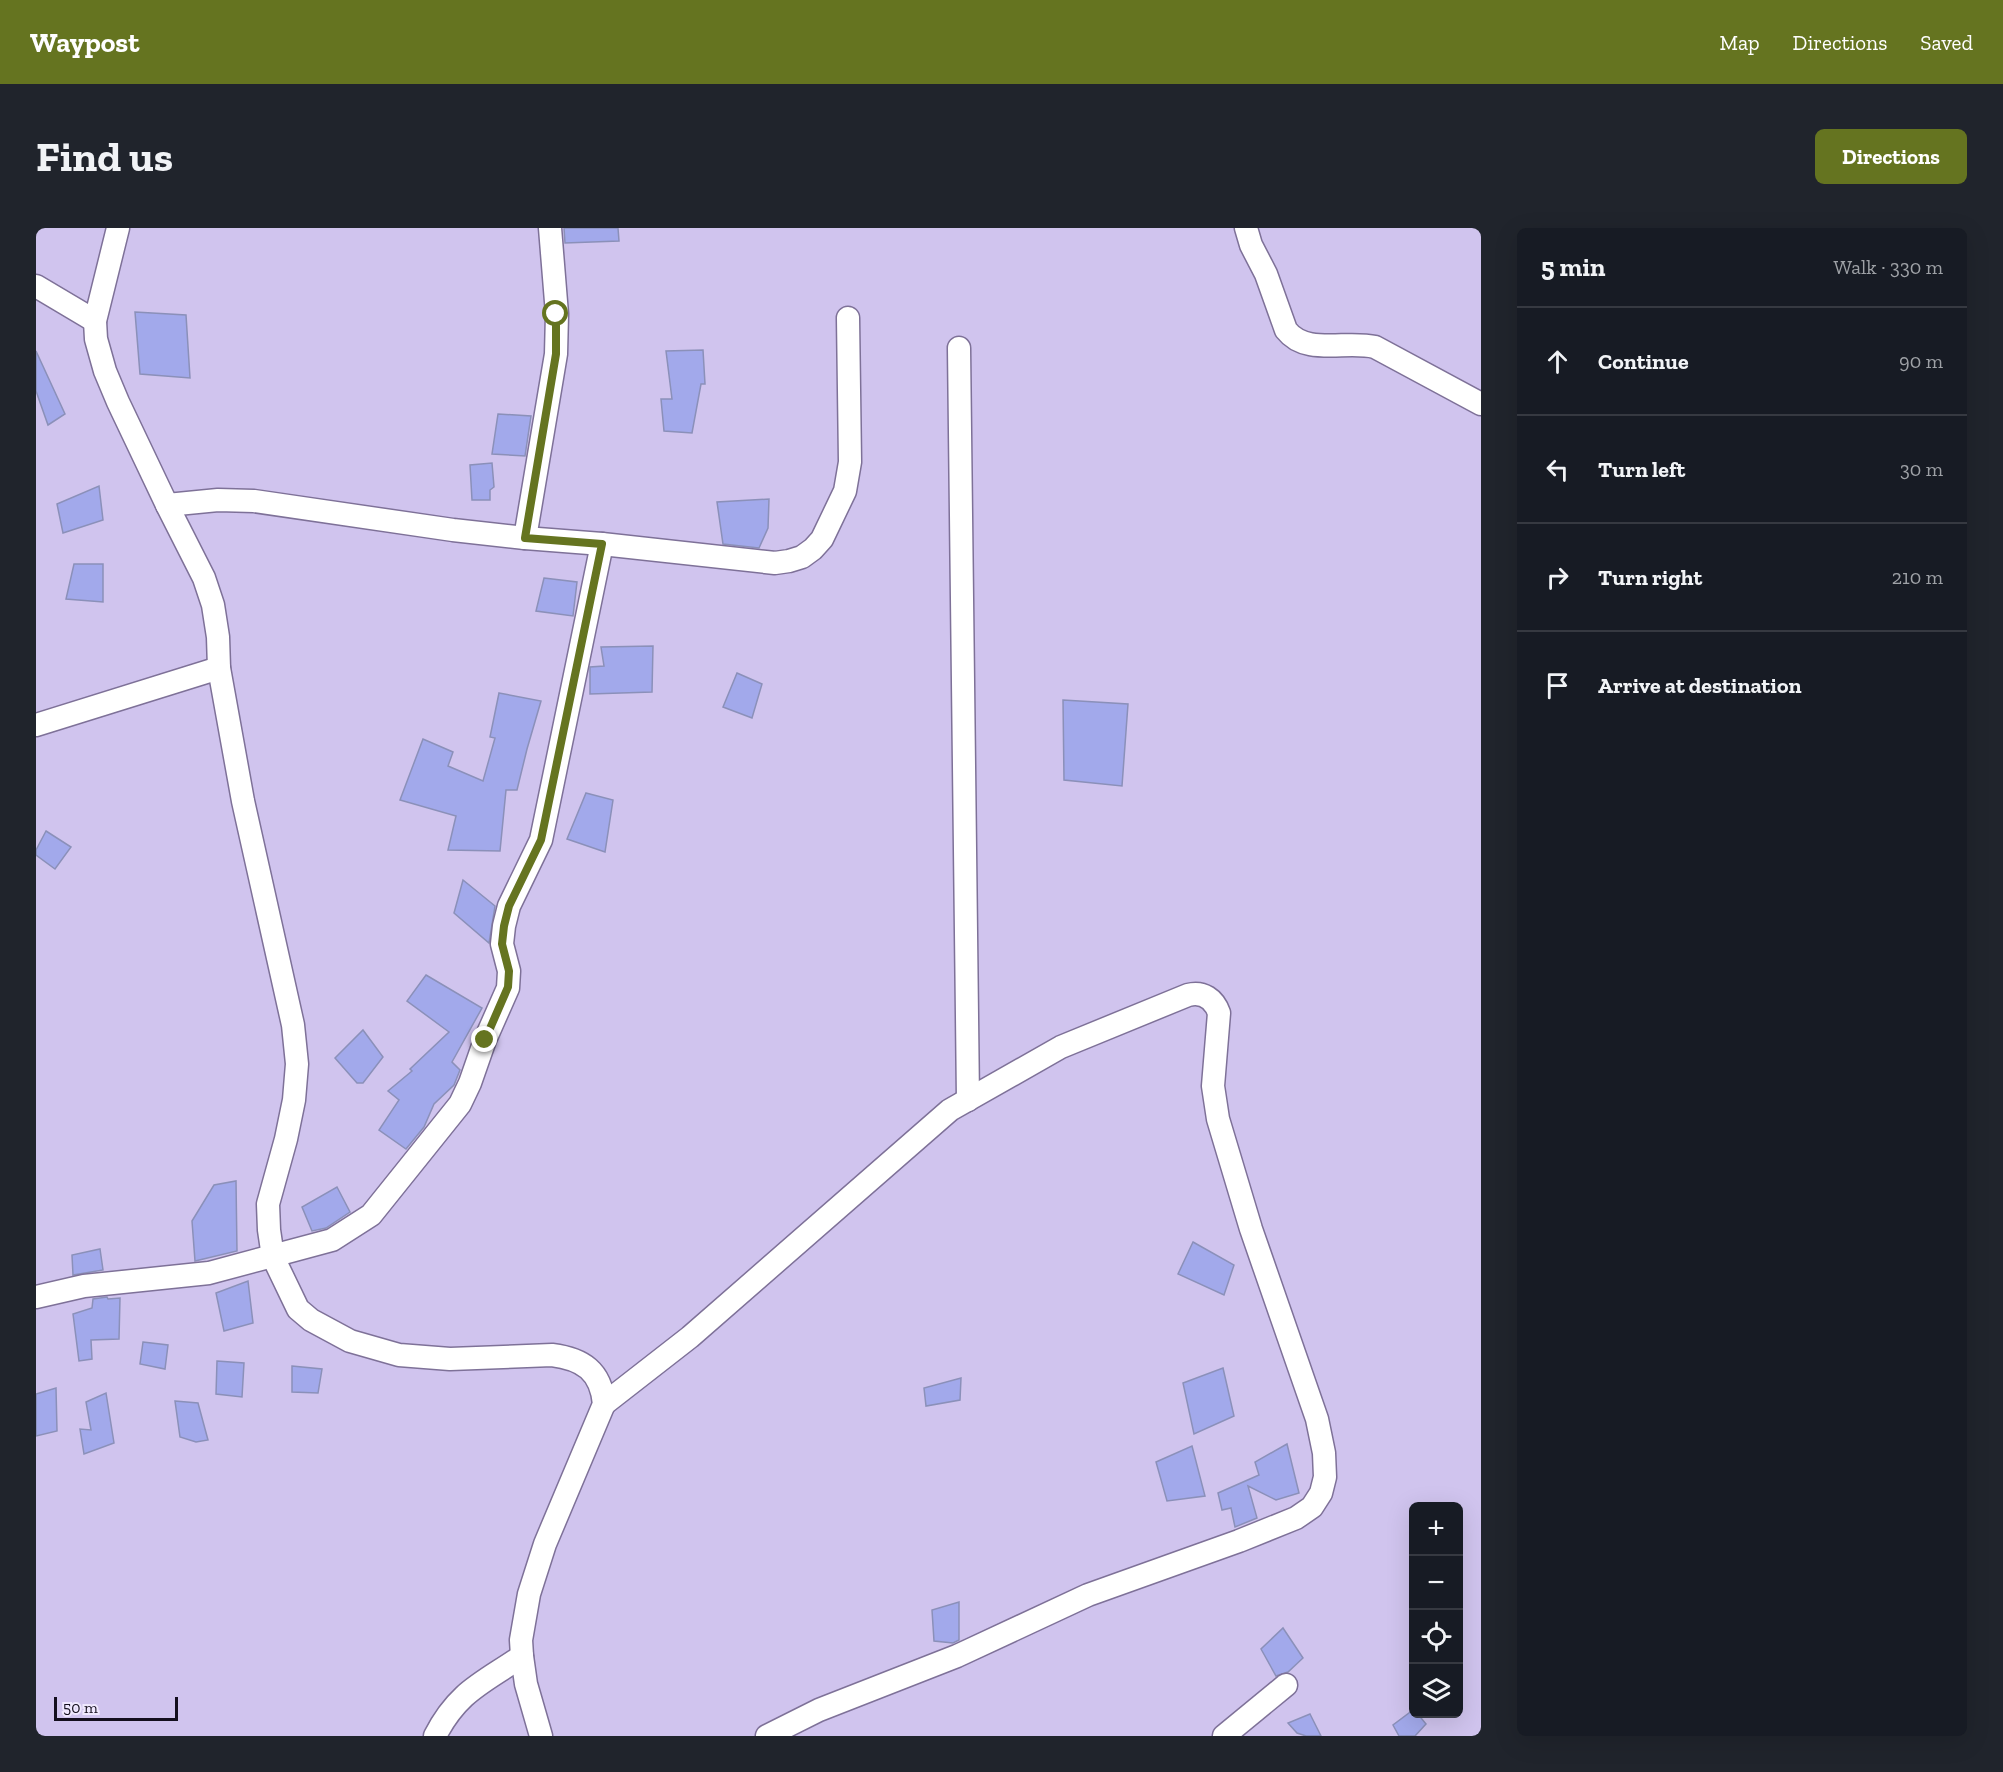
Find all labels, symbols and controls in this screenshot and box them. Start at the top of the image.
text: Waypost [30,26,139,59]
text: Map [1720,30,1760,55]
text: Directions [1793,30,1887,55]
text: Saved [1920,30,1973,55]
button: Directions [1815,129,1967,184]
text: Find us [36,131,173,182]
text: 5 min [1541,251,1605,283]
text: Walk · 330 m [1833,255,1943,279]
route start [542,300,568,326]
icon: ahead [1541,345,1574,378]
text: Continue [1598,348,1689,375]
text: 90 m [1899,349,1943,373]
icon: left [1541,453,1574,486]
text: Turn left [1598,456,1685,483]
text: 30 m [1900,457,1943,481]
icon: right [1541,561,1574,594]
text: Turn right [1598,564,1702,591]
text: 210 m [1892,565,1943,589]
icon: arrive [1541,669,1574,702]
text: Arrive at destination [1598,672,1801,699]
route end [471,1026,497,1052]
map controls [1409,1502,1463,1718]
button: + [1409,1502,1463,1556]
button: − [1409,1556,1463,1610]
button: locate [1409,1610,1463,1664]
button: layers [1409,1664,1463,1718]
scale bar [54,1694,178,1722]
text: 50 m [63,1698,98,1717]

